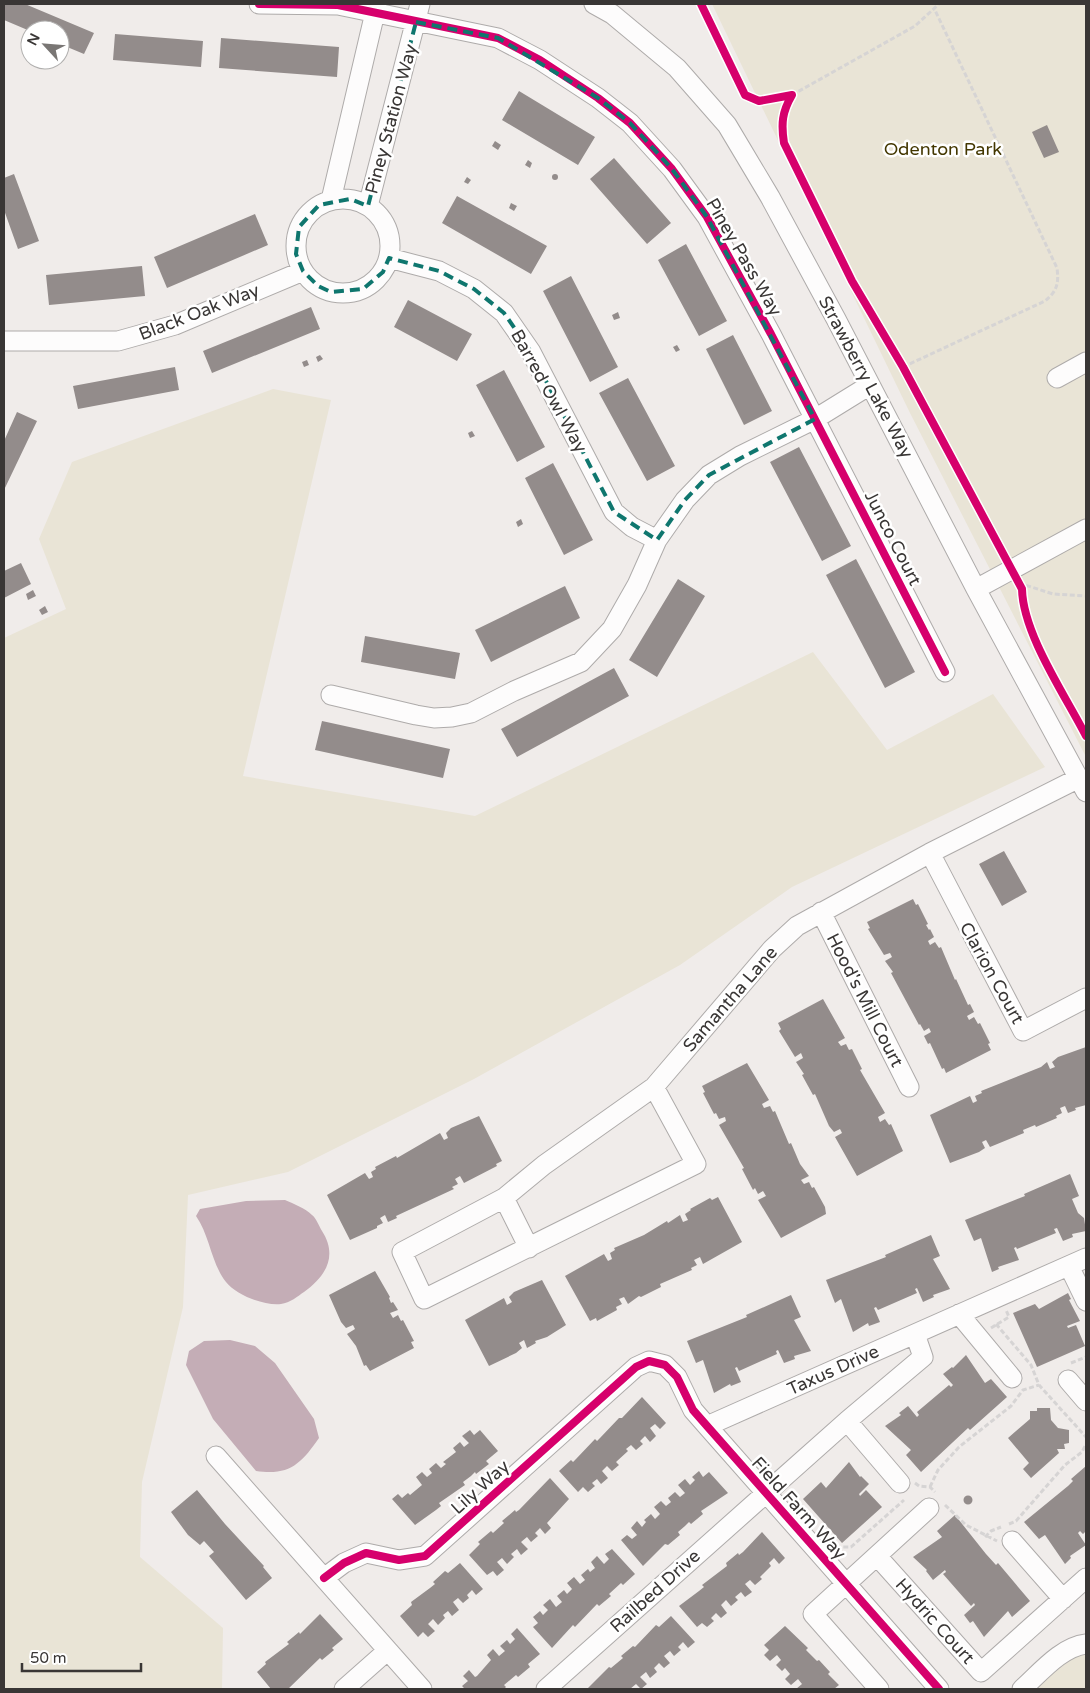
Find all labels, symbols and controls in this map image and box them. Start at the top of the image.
north arrow [20,20,70,70]
text: N [24,31,44,48]
street label: Piney Station Way [360,41,422,196]
park label: Odenton Park [884,138,1002,160]
street label: Piney Pass Way [701,194,787,320]
street label: Black Oak Way [136,279,263,345]
street label: Strawberry Lake Way [814,292,918,462]
street label: Barred Owl Way [506,326,592,457]
street label: Junco Court [860,487,926,589]
street label: Clarion Court [955,918,1029,1028]
street label: Hood's Mill Court [822,929,908,1071]
street label: Samantha Lane [678,942,782,1056]
street label: Taxus Drive [784,1340,882,1400]
street label: Field Farm Way [747,1452,851,1564]
street label: Lily Way [446,1455,514,1519]
street label: Railbed Drive [605,1545,705,1637]
street label: Hydric Court [891,1574,979,1669]
scale bar [22,1640,141,1672]
text: 50 m [30,1649,67,1667]

